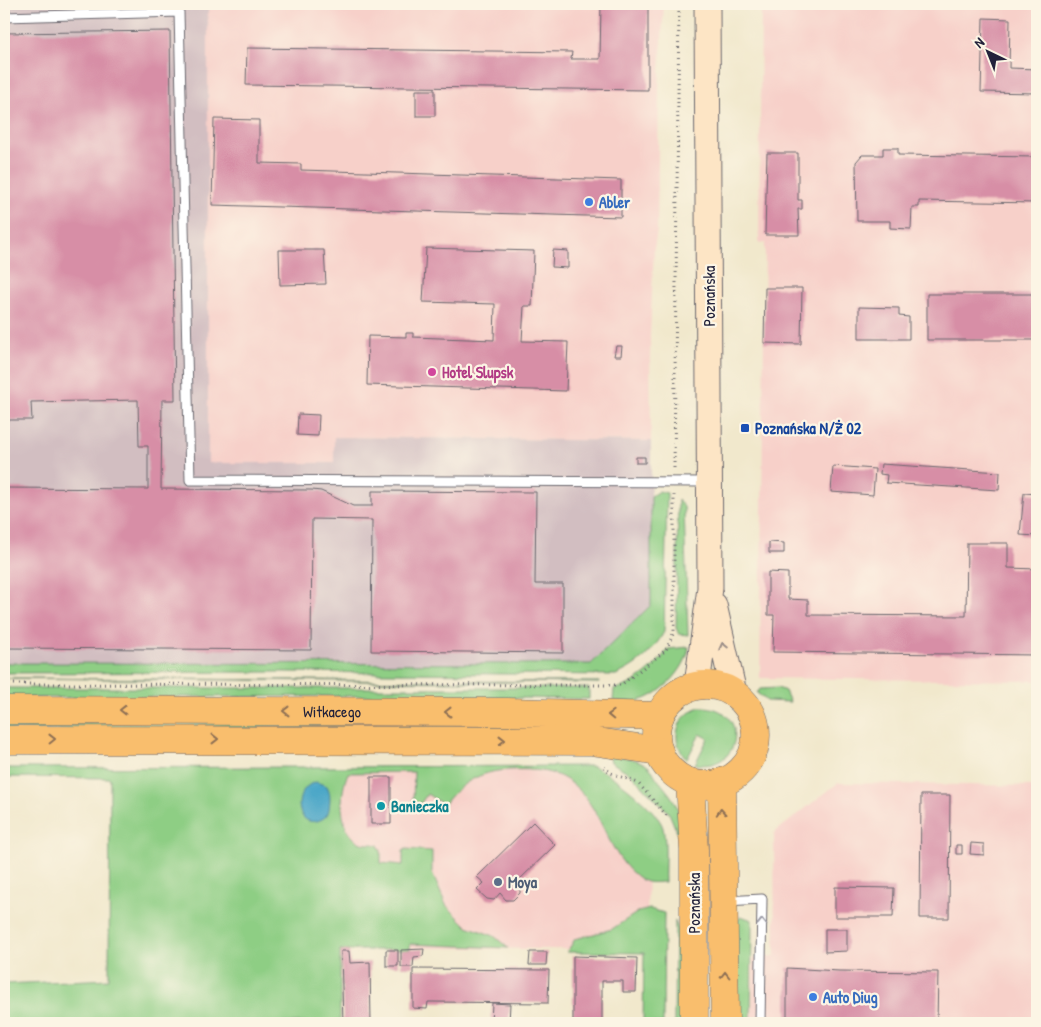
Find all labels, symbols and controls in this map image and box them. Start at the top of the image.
north arrow [964,28,1014,78]
text: N [970,32,988,52]
place label: Abler [599,191,631,213]
marker: Abler [583,196,595,208]
street label: Poznańska [698,266,720,326]
place label: Hotel Slupsk [442,361,514,384]
marker: Hotel Slupsk [426,366,438,378]
place label: Poznańska N/Ż 02 [755,417,862,439]
marker: Poznańska N/Ż 02 [739,422,751,434]
one-way arrow [718,641,729,650]
street label: Witkacego [303,700,362,722]
one-way arrow [119,705,127,715]
one-way arrow [282,706,290,716]
one-way arrow [444,707,452,717]
one-way arrow [607,709,615,720]
one-way arrow [49,734,57,744]
one-way arrow [212,734,219,744]
one-way arrow [498,735,506,745]
place label: Banieczka [391,795,449,817]
marker: Banieczka [375,800,387,812]
one-way arrow [716,808,727,816]
place label: Moya [508,871,538,894]
street label: Poznańska [683,873,705,933]
marker: Moya [492,876,504,888]
one-way arrow [757,918,767,926]
one-way arrow [719,970,730,978]
place label: Auto Diug [823,986,878,1009]
marker: Auto Diug [807,991,819,1003]

